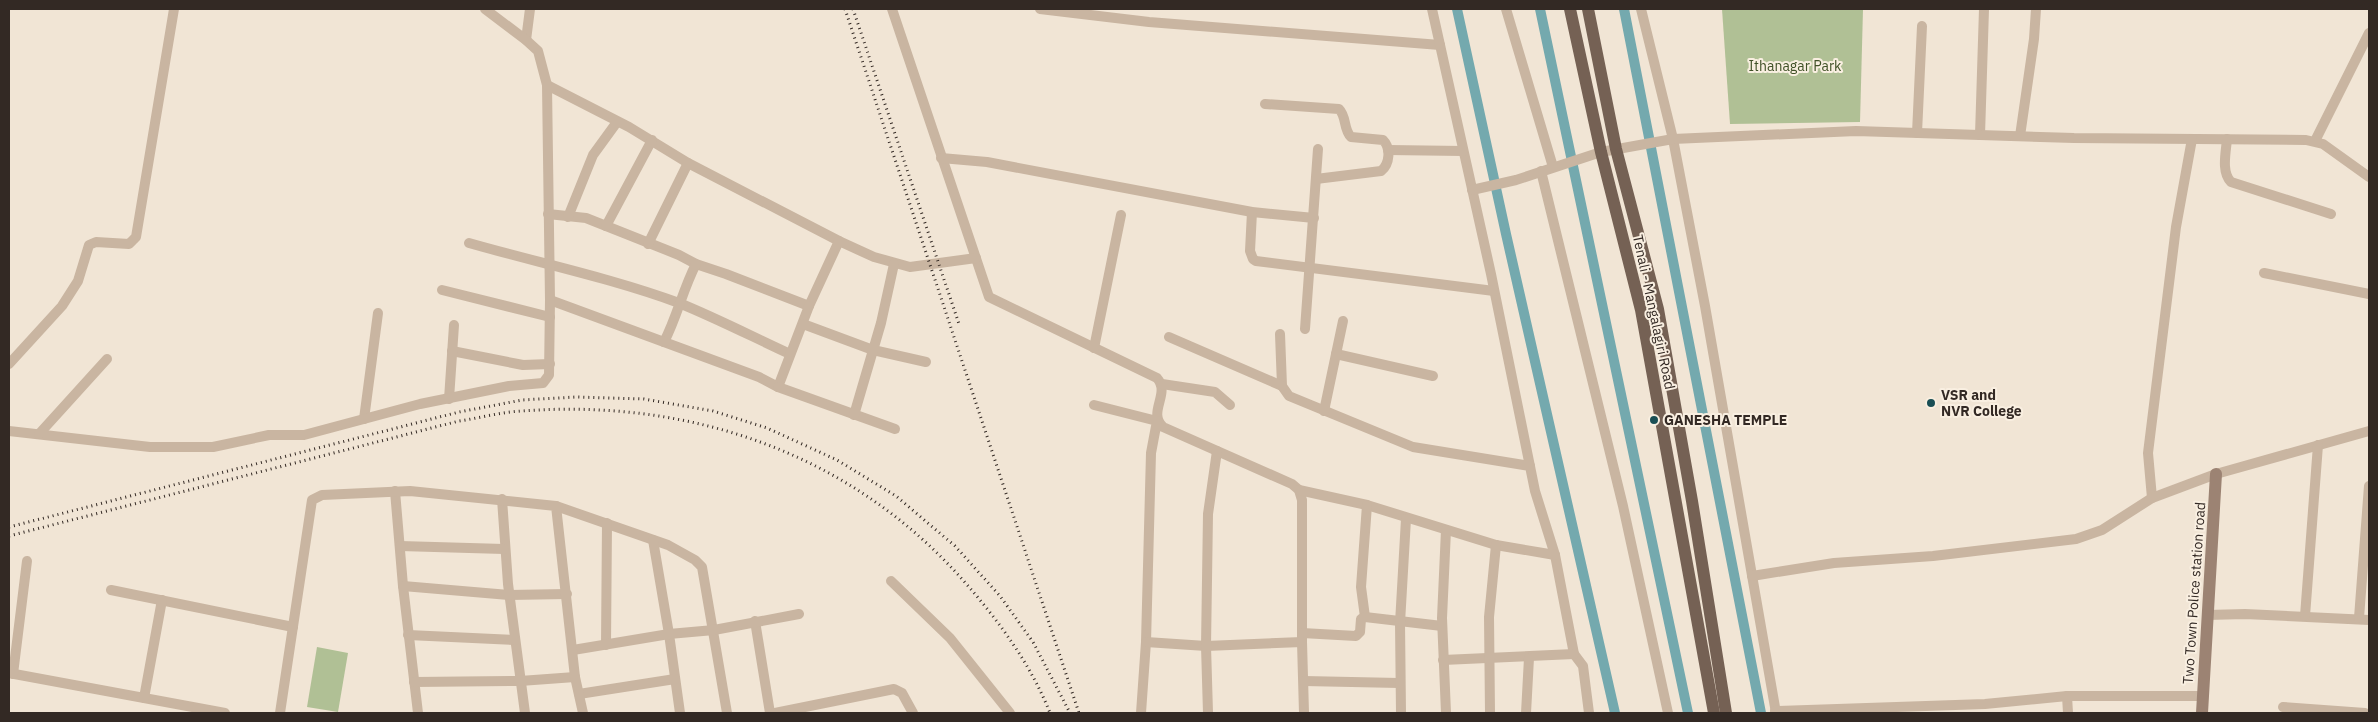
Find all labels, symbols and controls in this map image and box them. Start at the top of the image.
park label: Ithanagar Park [1749,57,1842,75]
street label: Tenali - Mangalagiri Road [1629,233,1679,391]
place label: VSR and NVR College [1941,386,2022,420]
marker: VSR and NVR College [1925,397,1937,409]
place label: GANESHA TEMPLE [1664,411,1787,429]
marker: GANESHA TEMPLE [1648,414,1660,426]
street label: Two Town Police station road [2179,501,2209,685]

